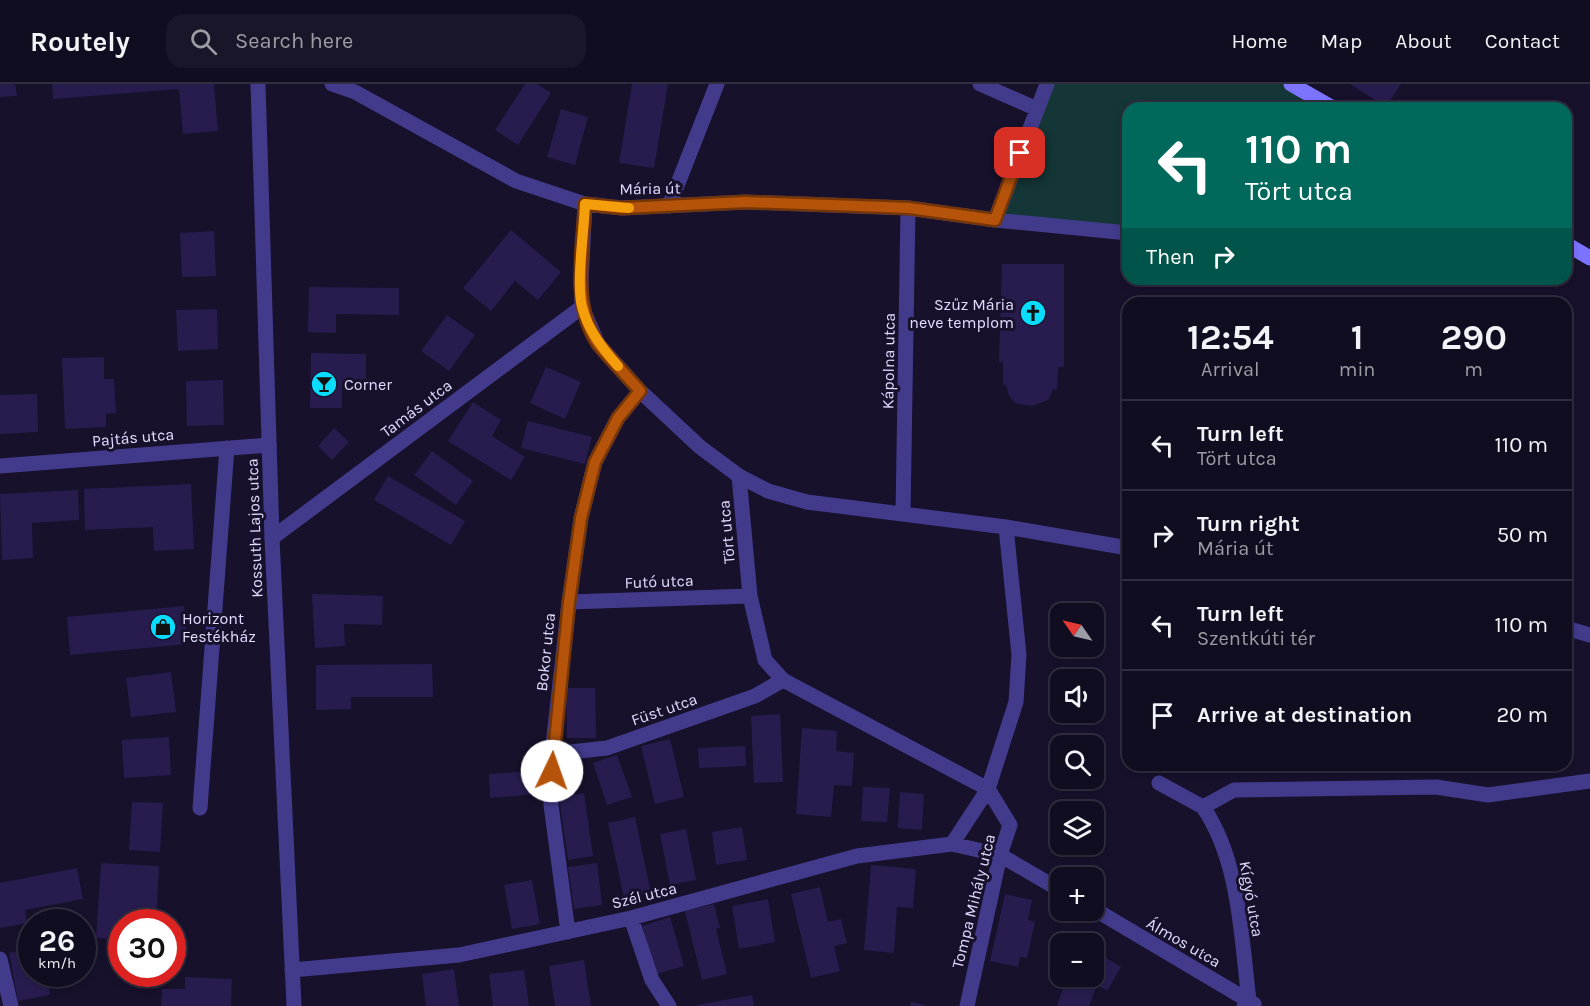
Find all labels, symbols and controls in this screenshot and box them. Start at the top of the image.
search box [166,14,586,68]
text: Routely [30,25,130,58]
icon: search [187,25,220,58]
text: Search here [235,28,353,54]
text: Home [1232,29,1288,53]
text: Map [1321,29,1362,53]
text: About [1395,29,1452,53]
text: Contact [1485,29,1560,53]
text: 110 m [1245,124,1352,174]
icon: left [1146,126,1224,204]
pin [994,127,1045,178]
icon: arrive [1003,136,1036,169]
text: Tört utca [1245,175,1353,207]
street label: Mária út [619,178,681,199]
icon: right [1207,240,1240,273]
text: Then [1146,244,1195,270]
place label: Szűz Mária neve templom [909,295,1014,332]
church icon: Szűz Mária neve templom [1018,298,1048,328]
street label: Kápolna utca [878,313,899,409]
text: 12:54 [1187,316,1274,358]
text: 1 [1351,316,1363,358]
text: 290 [1440,316,1507,358]
text: Arrival [1201,358,1260,381]
text: min [1339,358,1375,381]
text: m [1464,358,1483,381]
bar icon: Corner [309,369,339,399]
place label: Corner [344,375,392,394]
street label: Tamás utca [377,375,456,441]
text: Turn left [1197,421,1284,447]
street label: Pajtás utca [91,424,175,451]
icon: left [1146,429,1179,462]
text: 110 m [1495,432,1548,458]
text: Tört utca [1197,447,1277,470]
street label: Kossuth Lajos utca [243,458,266,598]
street label: Tört utca [714,499,739,565]
text: Turn right [1197,511,1300,537]
icon: right [1146,519,1179,552]
text: 50 m [1497,522,1548,548]
text: Mária út [1197,537,1274,560]
street label: Futó utca [624,571,694,592]
text: Turn left [1197,601,1284,627]
north arrow [1050,603,1104,657]
map controls [1050,603,1104,987]
place label: Horizont Festékház [182,609,256,646]
icon: left [1146,609,1179,642]
shop icon: Horizont Festékház [148,612,178,642]
street label: Bokor utca [532,612,559,692]
text: 110 m [1495,612,1548,638]
text: Szentkúti tér [1197,627,1315,650]
button: sound [1050,669,1104,723]
street label: Füst utca [629,689,700,730]
icon: arrive [1146,699,1179,732]
text: Arrive at destination [1197,702,1412,728]
text: 20 m [1496,702,1548,728]
button: search [1050,735,1104,789]
position arrow [520,739,584,803]
button: layers [1050,801,1104,855]
street label: Tompa Mihály utca [948,832,999,970]
street label: Kígyó utca [1236,860,1268,938]
button: + [1050,867,1104,921]
street label: Szél utca [610,878,679,913]
speed limit sign: 30 [108,909,186,987]
street label: Álmos utca [1143,914,1224,971]
text: 26 [39,923,75,959]
button: − [1050,933,1104,987]
text: km/h [38,954,76,972]

